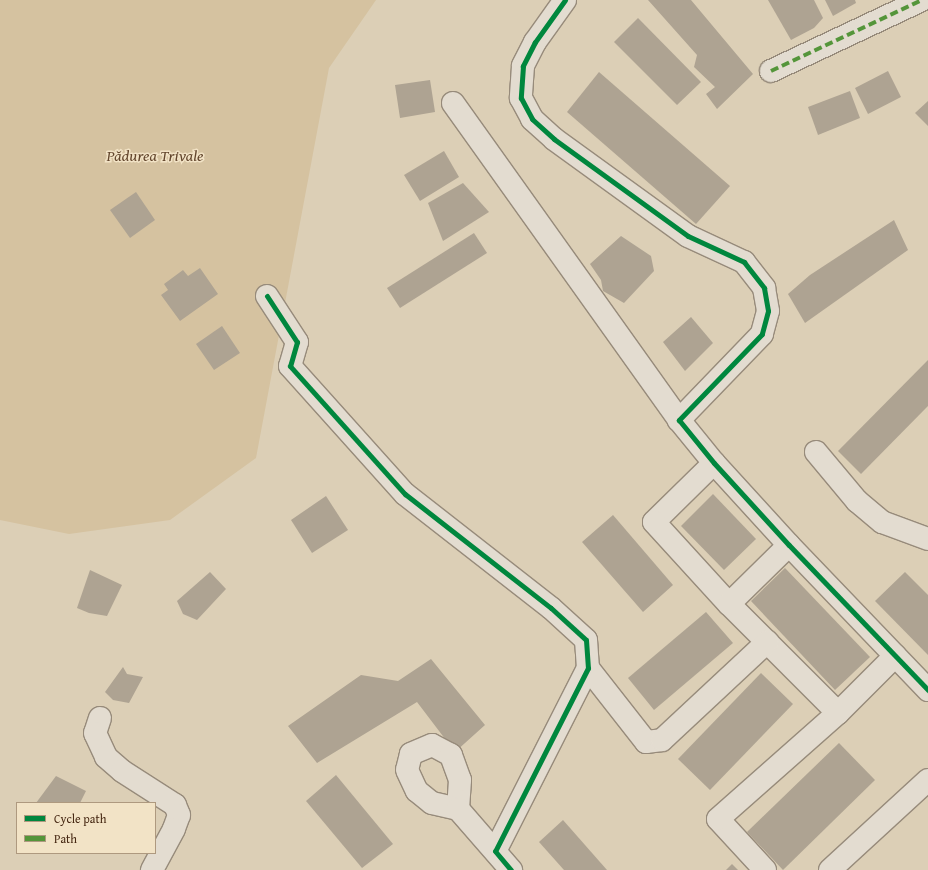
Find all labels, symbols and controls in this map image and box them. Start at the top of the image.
park label: Pădurea Trivale [106,145,204,165]
legend [16,802,156,854]
text: Cycle path [54,810,106,827]
text: Path [54,830,77,847]

